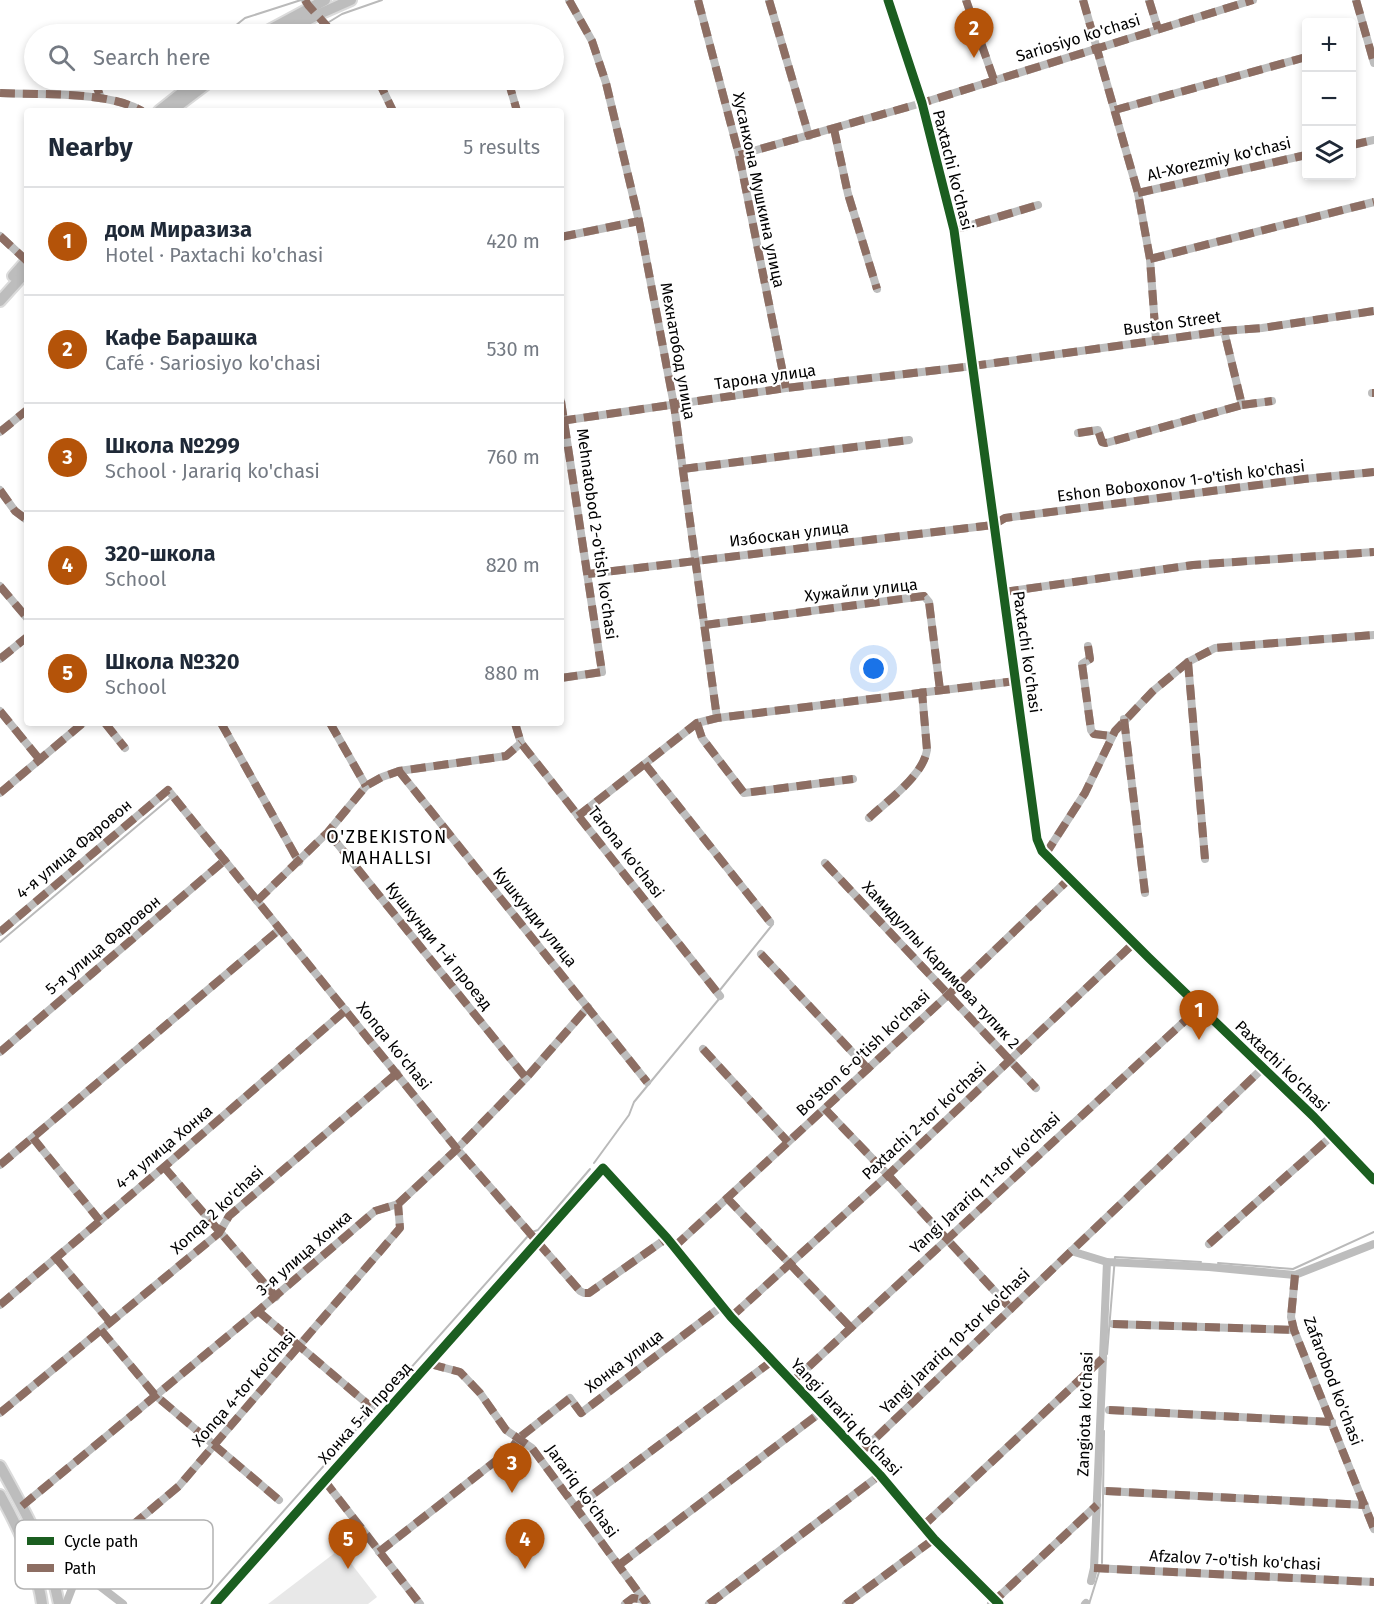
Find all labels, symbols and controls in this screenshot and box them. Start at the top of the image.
pin: 2 [954,8,994,58]
street label: Sariosiyo ko'chasi [1014,10,1142,66]
map controls [1302,18,1356,180]
button: + [1302,18,1356,72]
search box [24,24,564,90]
icon: search [45,41,78,74]
text: Search here [93,44,211,71]
button: − [1302,72,1356,126]
street label: Хусанхона Мушкина улица [729,91,789,289]
street label: Paxtachi ko'chasi [929,108,977,232]
button: layers [1302,126,1356,180]
text: Nearby [48,132,133,163]
street label: Al-Xorezmiy ko'chasi [1145,133,1293,185]
text: 5 results [463,135,540,159]
text: дом Миразиза [105,216,252,243]
text: 1 [63,229,72,253]
text: 420 m [486,229,540,253]
text: Hotel · Paxtachi ko'chasi [105,243,323,267]
street label: Мехнатобод улица [657,281,699,421]
street label: Buston Street [1122,307,1222,339]
text: Кафе Барашка [105,324,257,351]
text: 2 [62,337,73,361]
text: 530 m [487,337,540,361]
text: Café · Sariosiyo ko'chasi [105,351,321,375]
street label: Тарона улица [713,360,817,394]
street label: Mehnatobod 2-o'tish ko'chasi [573,427,621,641]
text: Школа №299 [105,432,240,459]
text: 3 [62,445,73,469]
text: 760 m [487,445,540,469]
street label: Eshon Boboxonov 1-o'tish ko'chasi [1056,456,1306,506]
text: School · Jarariq ko'chasi [105,459,320,483]
street label: Избоскан улица [728,517,850,551]
text: 320-школа [105,540,216,567]
text: 4 [62,553,73,577]
text: 820 m [486,553,540,577]
text: School [105,567,166,591]
street label: Хужайли улица [804,575,918,605]
street label: Paxtachi ko'chasi [1009,590,1045,714]
text: Школа №320 [105,648,240,675]
your location [859,654,888,683]
text: 5 [62,661,73,685]
text: 880 m [484,661,540,685]
text: School [105,675,166,699]
street label: 4-я улица Фаровон [12,795,136,903]
street label: Tarona ko'chasi [584,802,668,902]
district label: O'ZBEKISTON MAHALLSI [326,826,448,869]
street label: Кушкунди улица [489,863,581,971]
street label: Хамидуллы Каримова тупик 2 [858,877,1024,1053]
street label: Кушкунди 1-й проезд [382,878,496,1014]
street label: 5-я улица Фаровон [42,891,164,999]
street label: Bo'ston 6-o'tish ko'chasi [792,986,934,1120]
pin: 1 [1180,990,1218,1040]
street label: Xonqa ko'chasi [353,998,435,1094]
street label: Paxtachi ko'chasi [1231,1016,1333,1116]
street label: Paxtachi 2-tor ko'chasi [858,1059,990,1183]
street label: 4-я улица Хонка [112,1101,216,1193]
street label: Yangi Jarariq 11-tor ko'chasi [906,1108,1064,1258]
street label: Xonqa 2 ko'chasi [167,1162,267,1258]
street label: 3-я улица Хонка [252,1206,356,1300]
street label: Yangi Jarariq 10-tor ko'chasi [876,1264,1034,1418]
street label: Zafarobod ko'chasi [1300,1314,1366,1448]
street label: Хонка улица [581,1325,667,1397]
street label: Xonqa 4-tor ko'chasi [188,1326,300,1450]
street label: Zangiota ko'chasi [1073,1351,1097,1477]
street label: Yangi Jarariq ko'chasi [787,1354,905,1480]
street label: Хонка 5-й проезд [314,1358,416,1468]
street label: Jarariq ko'chasi [542,1441,622,1541]
pin: 3 [492,1444,532,1493]
legend [15,1520,213,1589]
pin: 5 [328,1520,368,1569]
pin: 4 [506,1520,544,1569]
text: Cycle path [64,1532,138,1551]
street label: Afzalov 7-o'tish ko'chasi [1149,1546,1321,1574]
text: Path [64,1559,96,1578]

